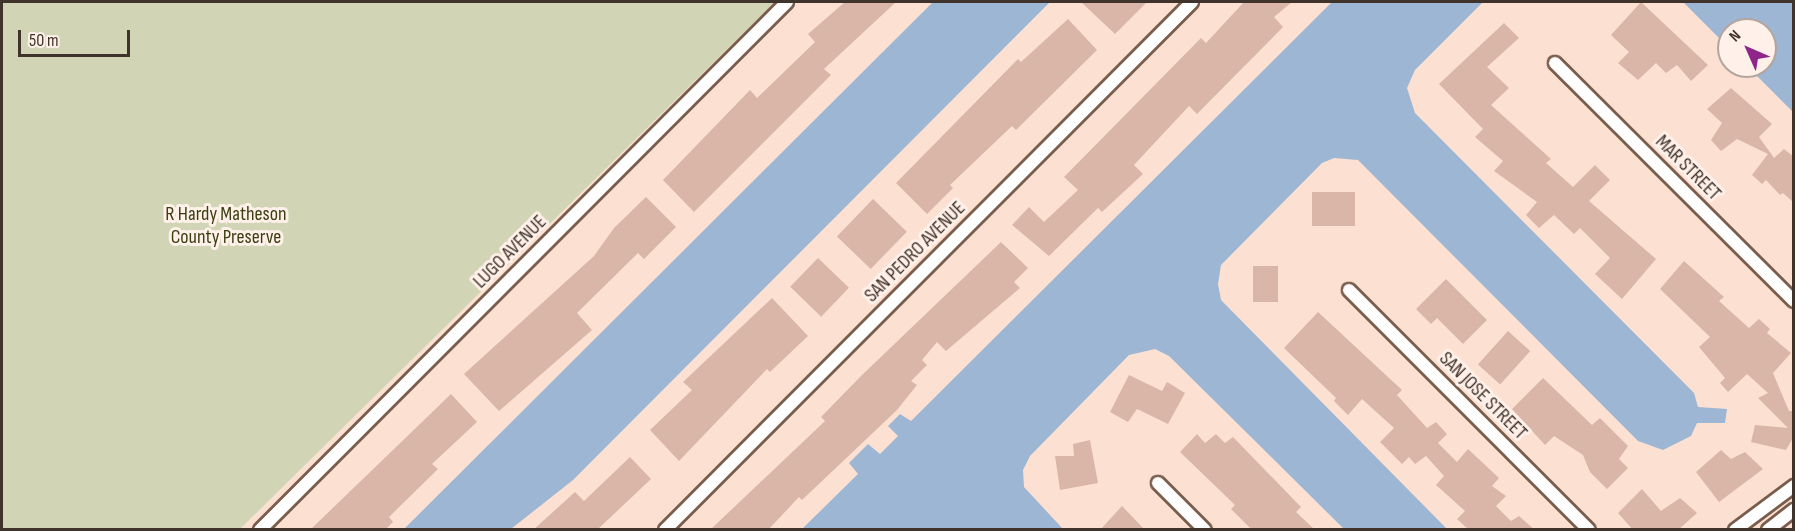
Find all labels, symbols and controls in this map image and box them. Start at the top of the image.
scale bar [21,18,134,56]
north arrow [1717,18,1777,78]
text: N [1726,27,1745,46]
text: 50 m [29,30,59,51]
street label: MAR STREET [1650,130,1726,206]
street label: SAN PEDRO AVENUE [860,197,970,307]
park label: R Hardy Matheson County Preserve [165,202,287,249]
street label: LUGO AVENUE [468,210,552,294]
street label: SAN JOSE STREET [1434,347,1532,445]

